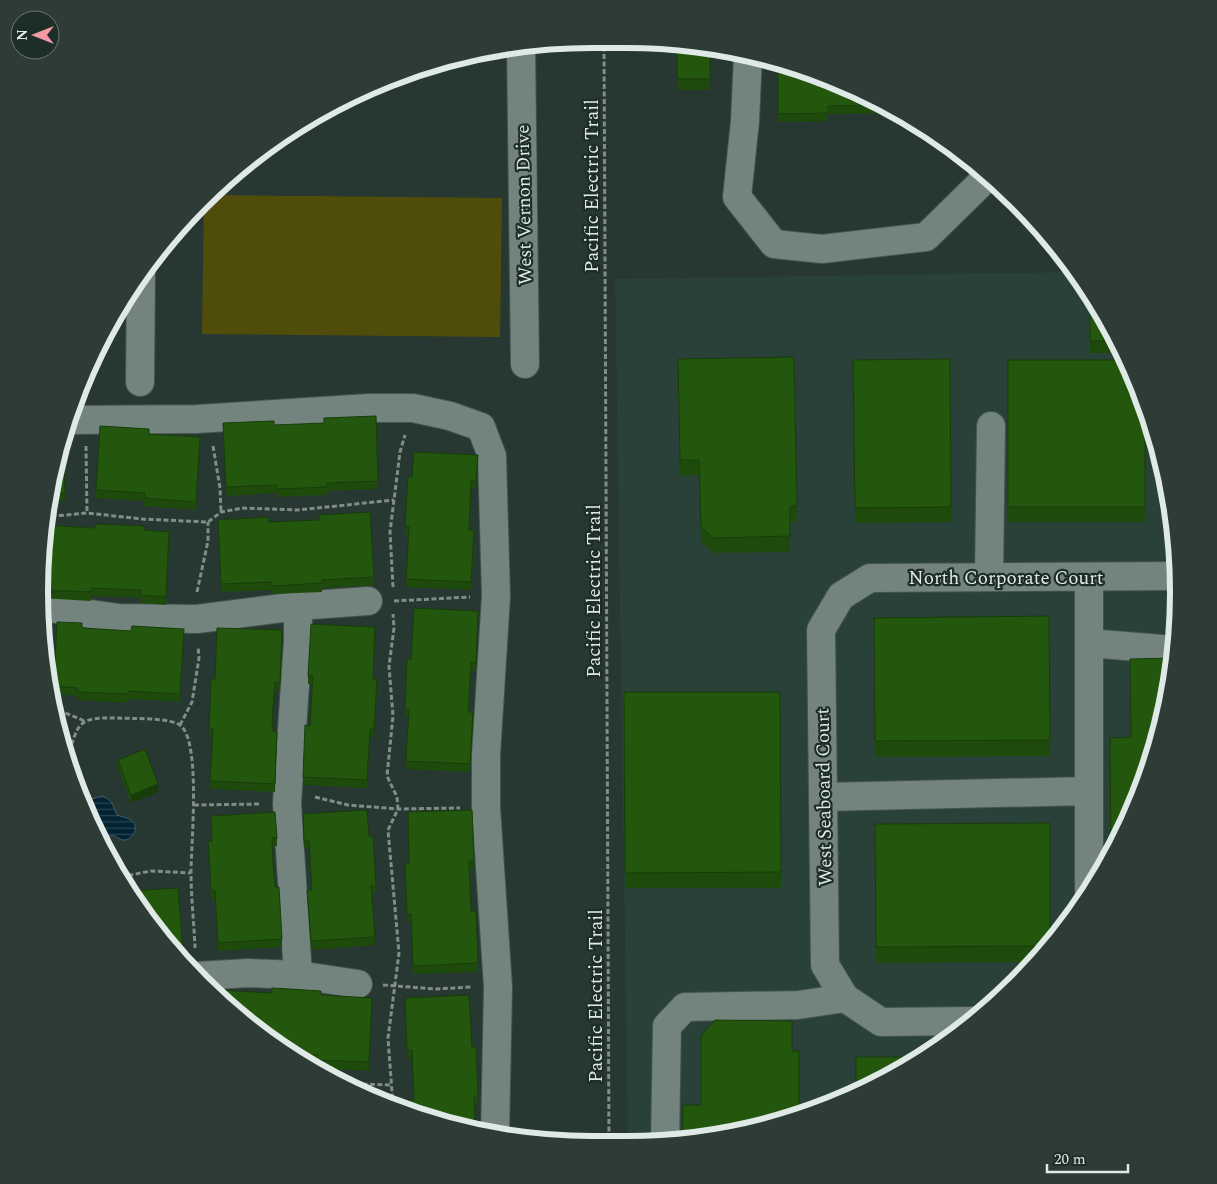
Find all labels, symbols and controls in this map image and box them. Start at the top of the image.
north arrow [10,10,60,60]
text: N [12,29,33,41]
street label: Pacific Electric Trail [578,99,607,273]
street label: West Vernon Drive [509,124,540,285]
street label: Pacific Electric Trail [580,504,609,678]
street label: North Corporate Court [909,564,1104,593]
street label: West Seaboard Court [808,707,841,886]
street label: Pacific Electric Trail [582,909,611,1083]
scale bar [1047,1142,1128,1174]
text: 20 m [1054,1148,1086,1171]

